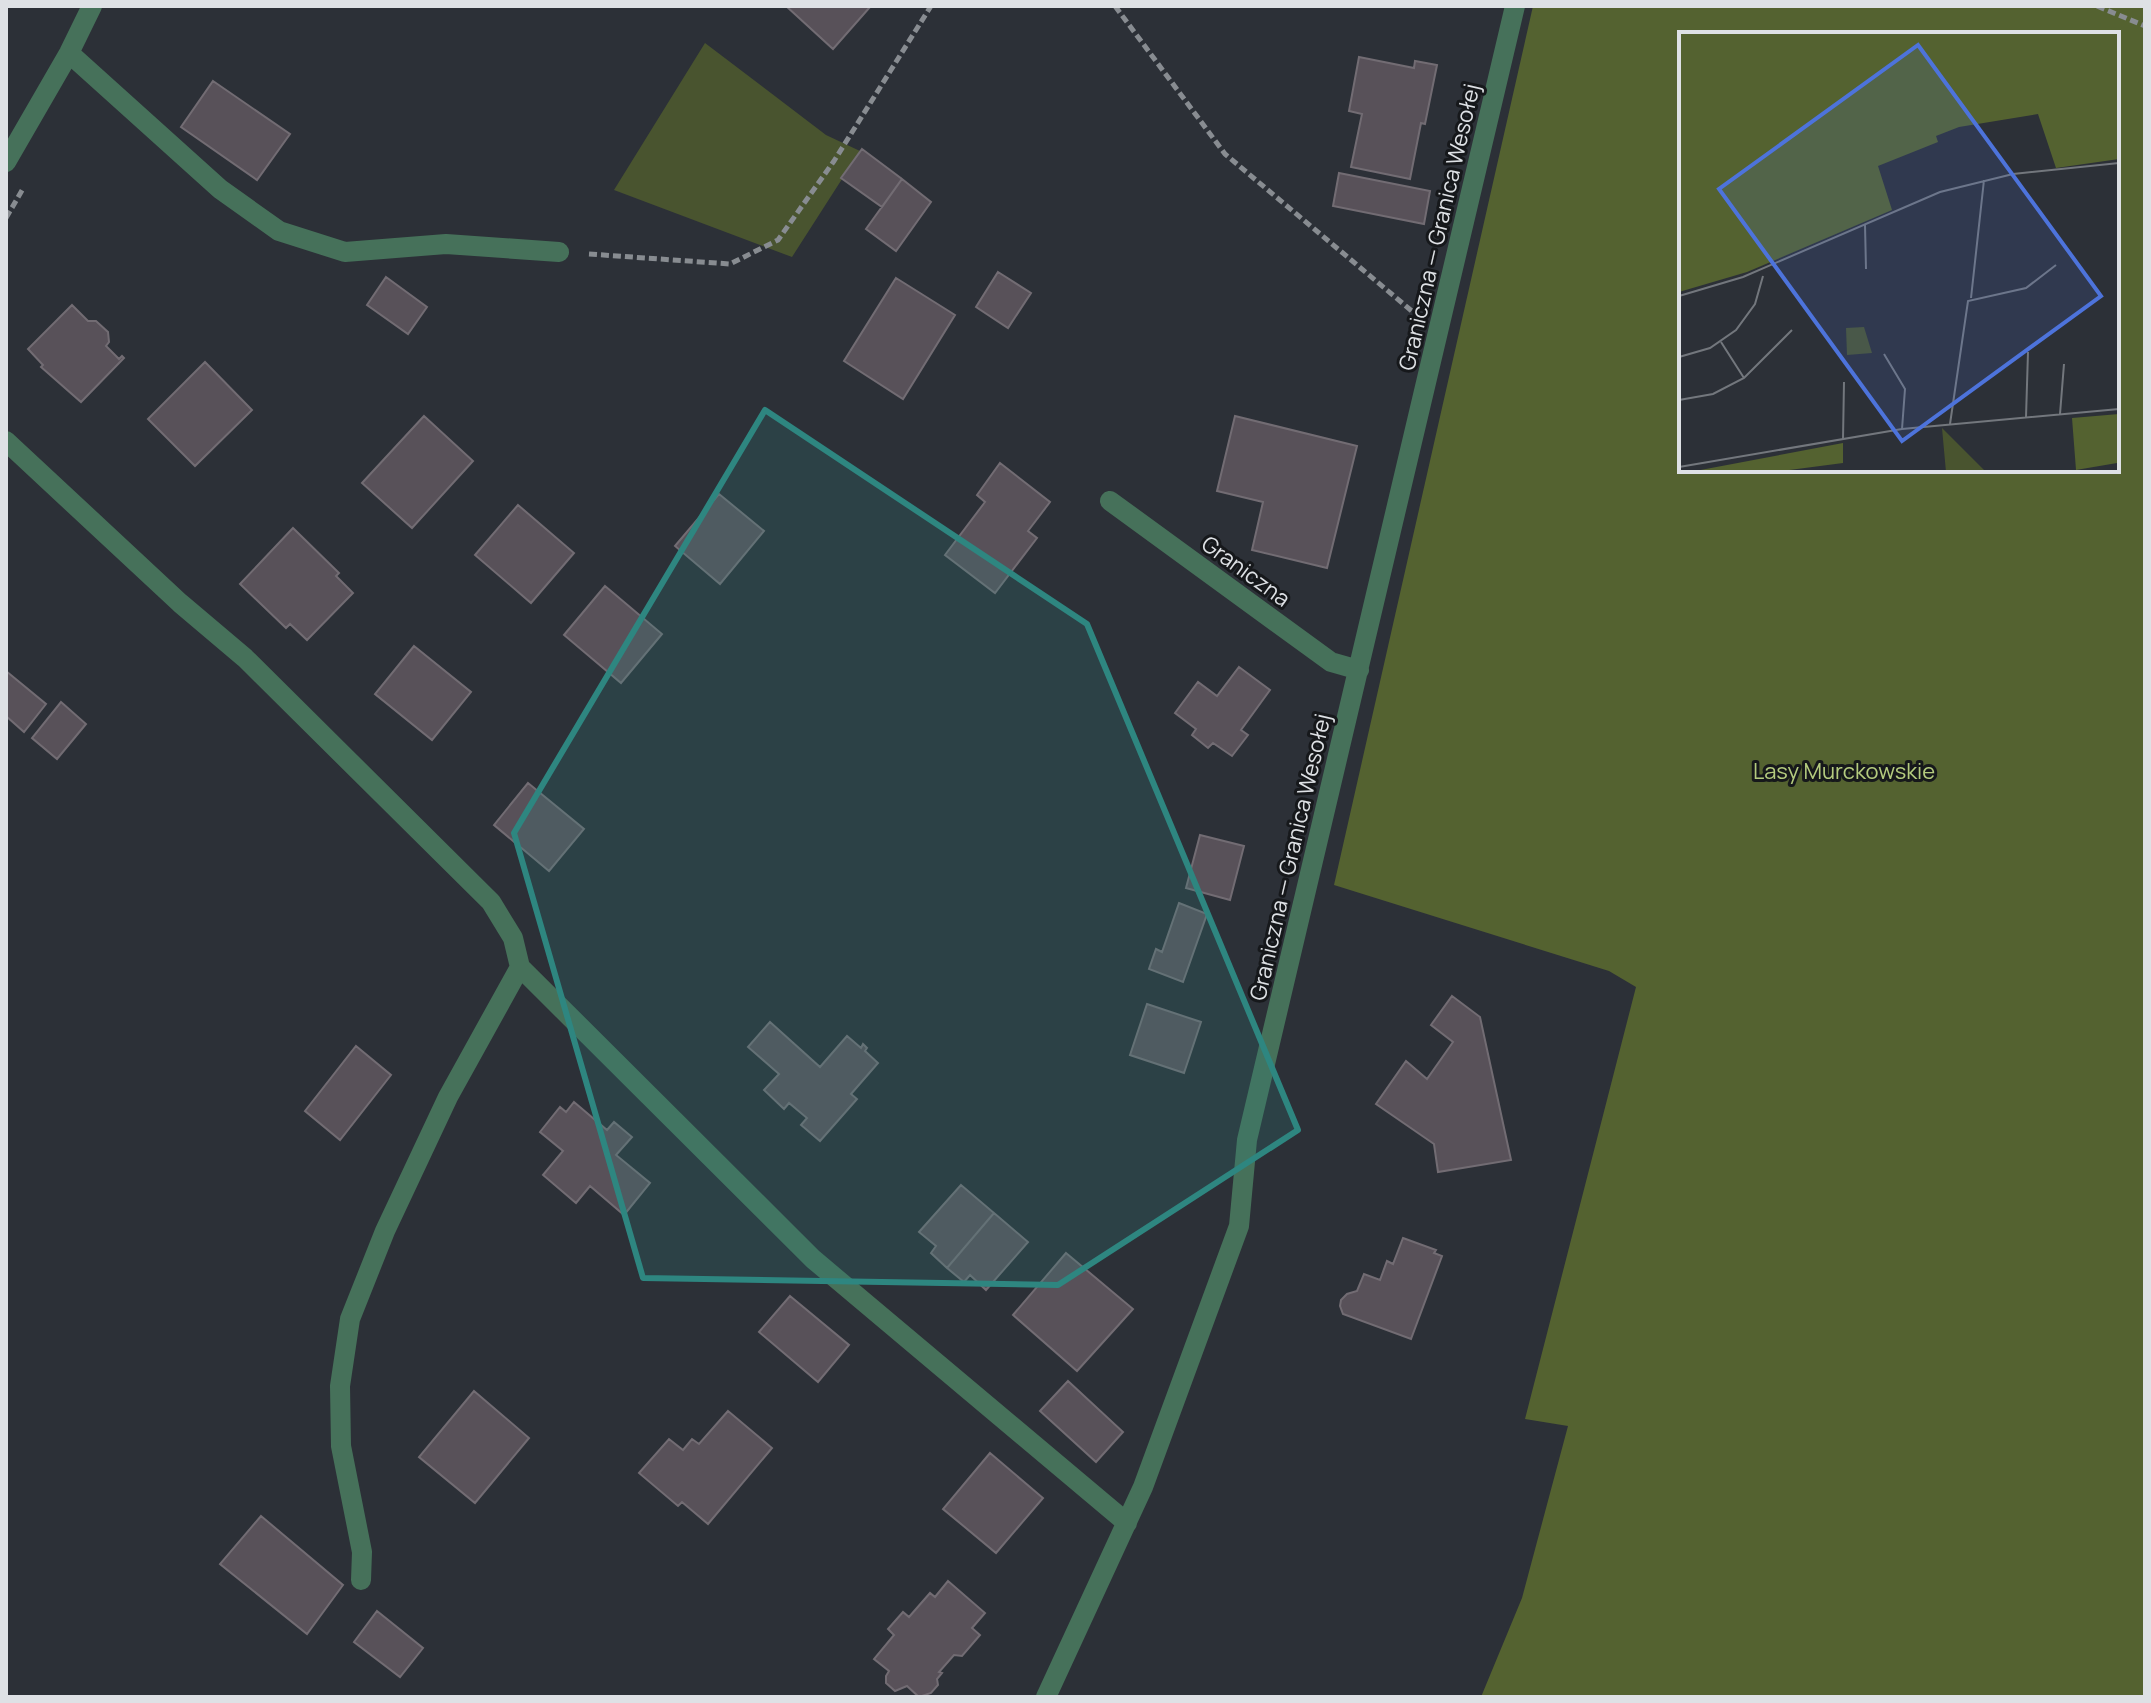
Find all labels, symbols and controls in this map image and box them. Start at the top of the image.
inset map [1679,32,2119,472]
street label: Graniczna — Granica Wesołej [1391,81,1487,373]
street label: Graniczna [1196,529,1296,613]
street label: Graniczna — Granica Wesołej [1242,711,1338,1003]
park label: Lasy Murckowskie [1753,756,1935,786]

